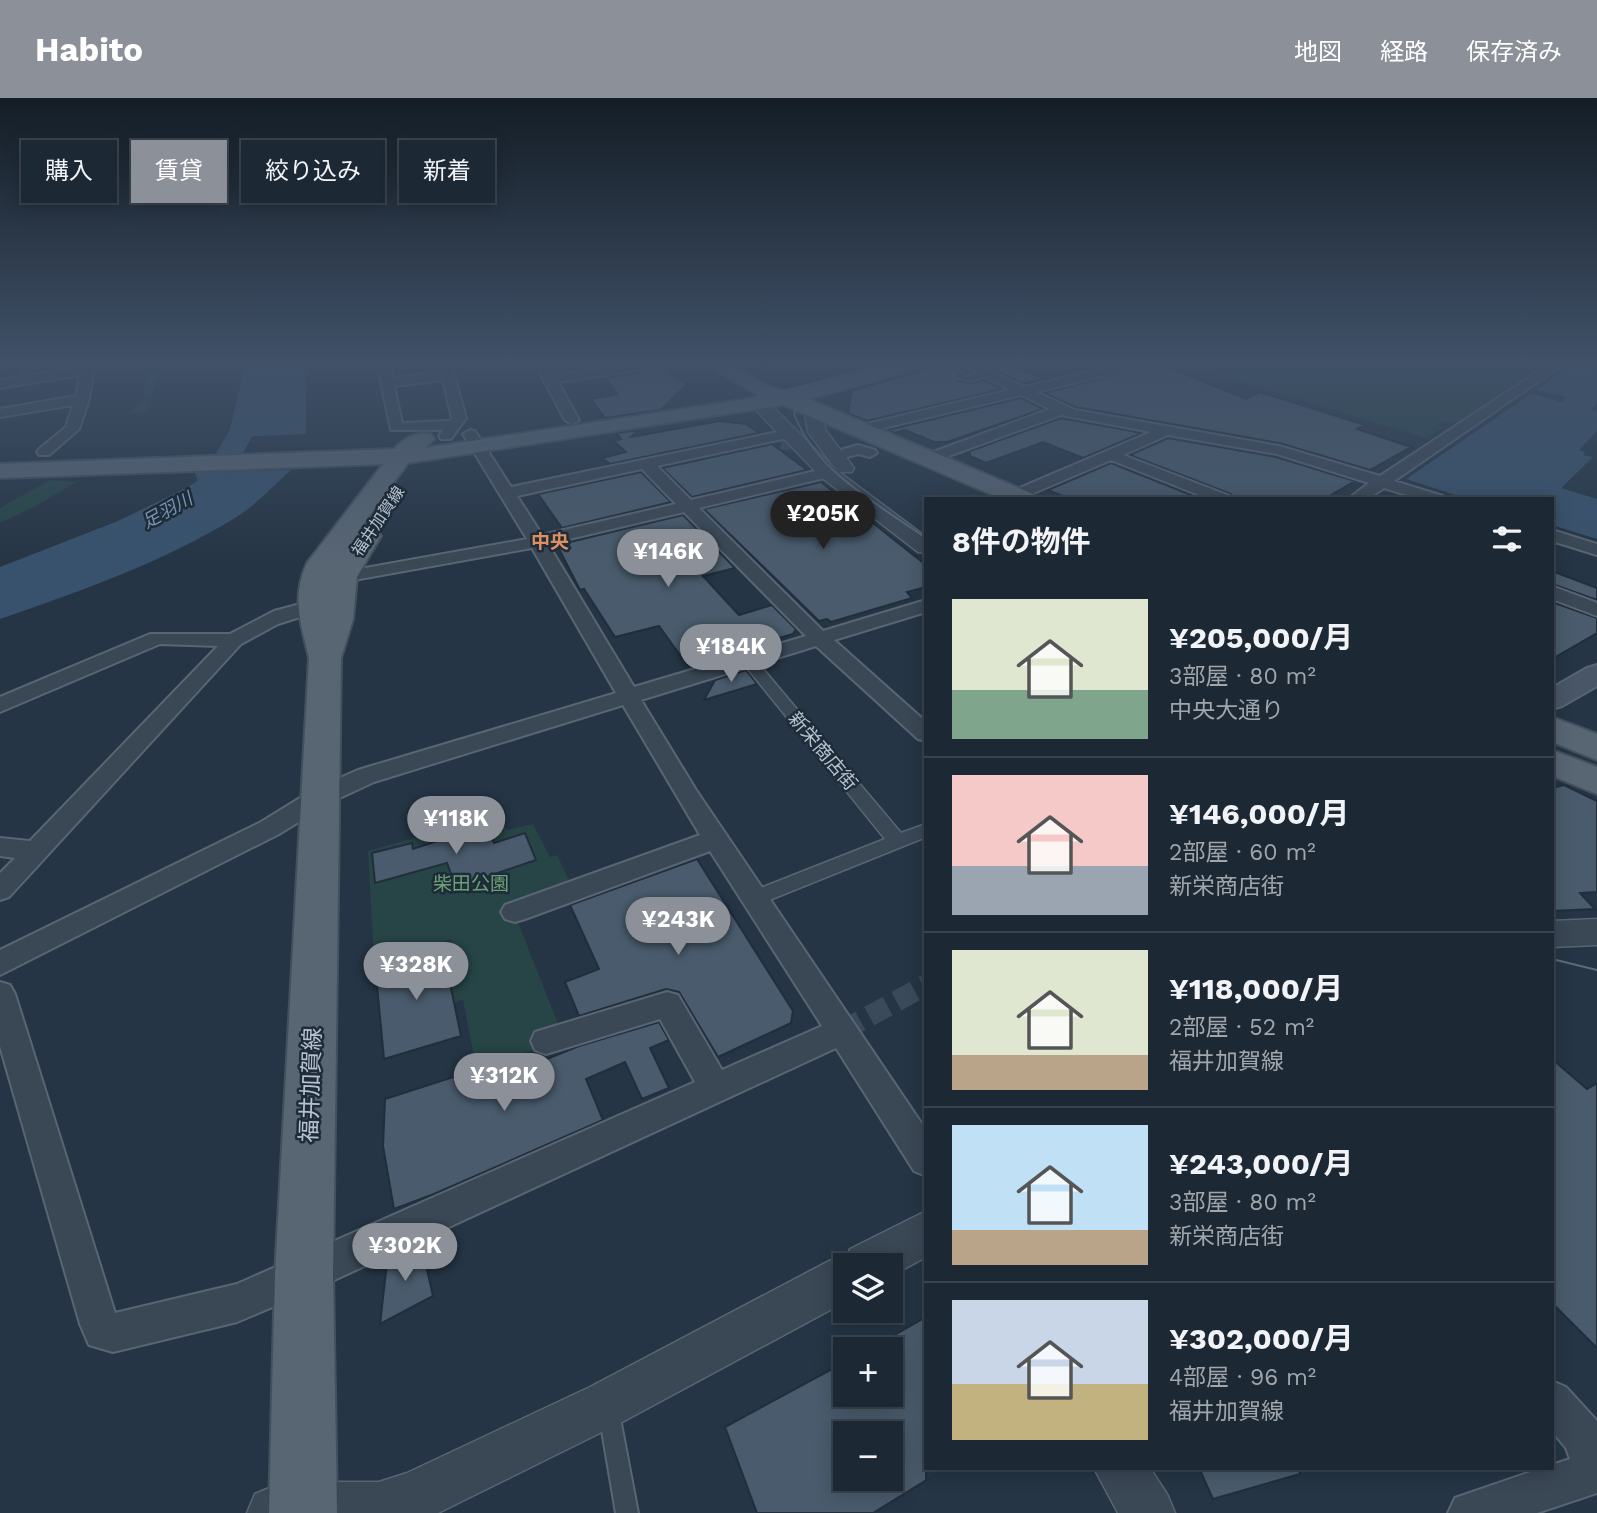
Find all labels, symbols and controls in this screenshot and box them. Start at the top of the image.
text: Habito [35,30,143,69]
text: 地図 [1294,38,1342,66]
text: 経路 [1380,38,1428,66]
text: 保存済み [1466,38,1562,66]
chip: 購入 [21,140,117,203]
chip: 賃貸 [131,140,227,203]
chip: 絞り込み [241,140,385,203]
chip: 新着 [399,140,495,203]
street label: 福井加賀線 [348,483,408,559]
water label: 足羽川 [138,487,197,532]
pin: ¥205K [774,491,872,551]
text: ¥205K [786,500,860,527]
icon: filters [1488,520,1526,558]
text: 8件の物件 [952,524,1091,559]
district label: 中央 [531,530,569,553]
pin: ¥146K [619,530,717,589]
text: ¥146K [633,538,703,565]
text: ¥205,000/月 [1169,620,1353,655]
pin: ¥184K [682,624,780,684]
icon: home [1008,627,1092,711]
text: ¥184K [696,633,766,660]
text: 3部屋 · 80 m² [1169,663,1316,690]
text: 中央大通り [1169,697,1284,724]
street label: 新栄商店街 [784,707,862,795]
pin: ¥118K [407,796,505,856]
text: ¥146,000/月 [1169,796,1350,831]
icon: home [1008,803,1092,887]
text: ¥118K [423,805,489,832]
text: 2部屋 · 60 m² [1169,839,1316,866]
park label: 柴田公園 [433,872,509,895]
text: 新栄商店街 [1169,873,1284,900]
pin: ¥243K [629,898,727,957]
text: ¥243K [641,906,715,933]
pin: ¥328K [367,942,465,1002]
text: ¥328K [379,951,453,978]
text: ¥118,000/月 [1169,971,1343,1006]
icon: home [1008,978,1092,1062]
text: 2部屋 · 52 m² [1169,1014,1314,1041]
street label: 福井加賀線 [296,1027,326,1143]
text: 福井加賀線 [1169,1048,1284,1075]
pin: ¥312K [455,1054,553,1113]
text: ¥312K [470,1062,538,1089]
text: ¥243,000/月 [1169,1146,1353,1181]
icon: home [1008,1153,1092,1237]
text: 3部屋 · 80 m² [1169,1189,1316,1216]
text: 新栄商店街 [1169,1223,1284,1250]
pin: ¥302K [356,1224,454,1283]
text: ¥302K [368,1232,442,1259]
map controls [833,1253,903,1491]
button: layers [833,1253,903,1323]
text: ¥302,000/月 [1169,1321,1354,1356]
icon: home [1008,1328,1092,1412]
button: + [833,1337,903,1407]
text: 4部屋 · 96 m² [1169,1364,1316,1391]
text: 福井加賀線 [1169,1398,1284,1425]
button: − [833,1421,903,1491]

